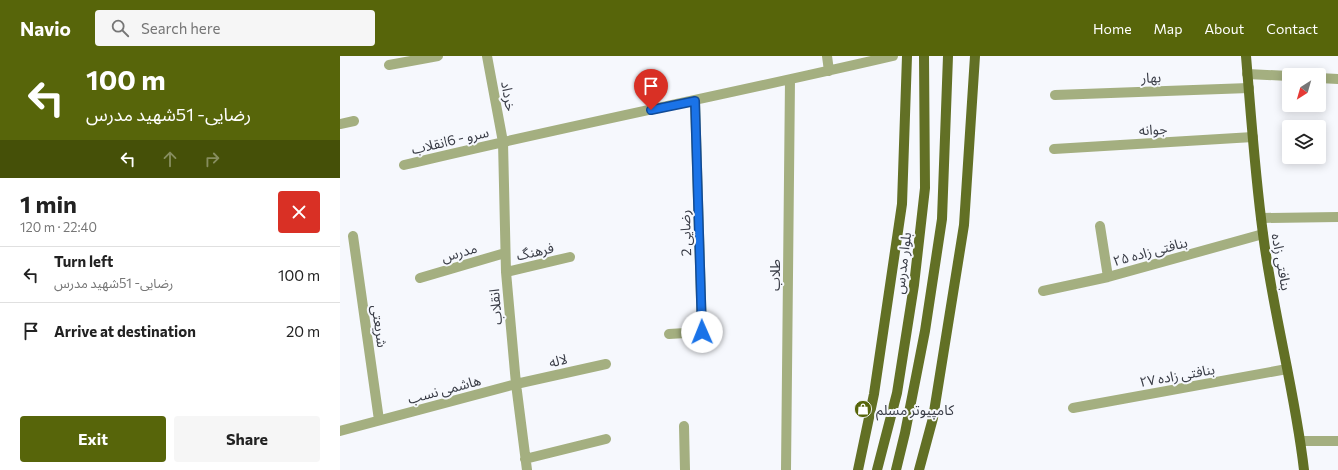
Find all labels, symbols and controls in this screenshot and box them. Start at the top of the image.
search box [95,10,375,46]
text: Navio [20,17,71,40]
icon: search [109,17,131,39]
text: Search here [141,19,220,37]
text: Home [1093,20,1132,37]
text: Map [1154,20,1182,37]
text: About [1204,20,1244,37]
text: Contact [1266,20,1318,37]
text: 100 m [86,62,166,96]
street label: بهار [1140,68,1162,87]
north arrow [1282,68,1326,112]
map controls [1282,68,1326,164]
pin [634,69,668,110]
icon: left [20,72,72,124]
icon: arrive [640,75,662,97]
street label: خرداد [497,80,520,112]
text: رضایی- 51شهید مدرس [86,103,251,125]
street label: جوانه [1138,120,1168,139]
button: layers [1282,120,1326,164]
street label: سرو - 6انقلاب [410,123,491,158]
icon: left [117,148,139,170]
icon: ahead [159,148,181,170]
icon: right [201,148,223,170]
text: 1 min [20,189,77,218]
button: close [278,191,320,233]
street label: رضایی 2 [676,209,695,256]
text: 120 m · 22:40 [20,219,97,235]
street label: بلوار مدرس [890,231,915,295]
street label: بنافتی زاده [1268,232,1295,292]
street label: بنافتی زاده ۲۵ [1111,233,1190,270]
street label: فرهنگ [515,238,556,265]
street label: مدرس [439,239,479,266]
text: Turn left [54,252,113,270]
street label: طلاب [766,259,783,291]
icon: left [20,264,42,286]
text: 100 m [278,266,320,284]
text: رضایی- 51شهید مدرس [54,275,173,291]
street label: انقلاب [485,288,505,326]
street label: شریعتی [368,303,391,349]
position arrow [681,311,723,353]
icon: arrive [20,320,42,342]
text: Arrive at destination [54,322,196,340]
text: 20 m [286,322,320,340]
street label: لاله [547,350,569,370]
street label: بنافتی زاده ۲۷ [1138,360,1216,391]
street label: هاشمی نسب [406,371,483,408]
shop icon: کامپیوتر مسلم [853,399,873,419]
place label: کامپیوتر مسلم [876,401,954,421]
button: Exit [20,416,166,462]
button: Share [174,416,320,462]

